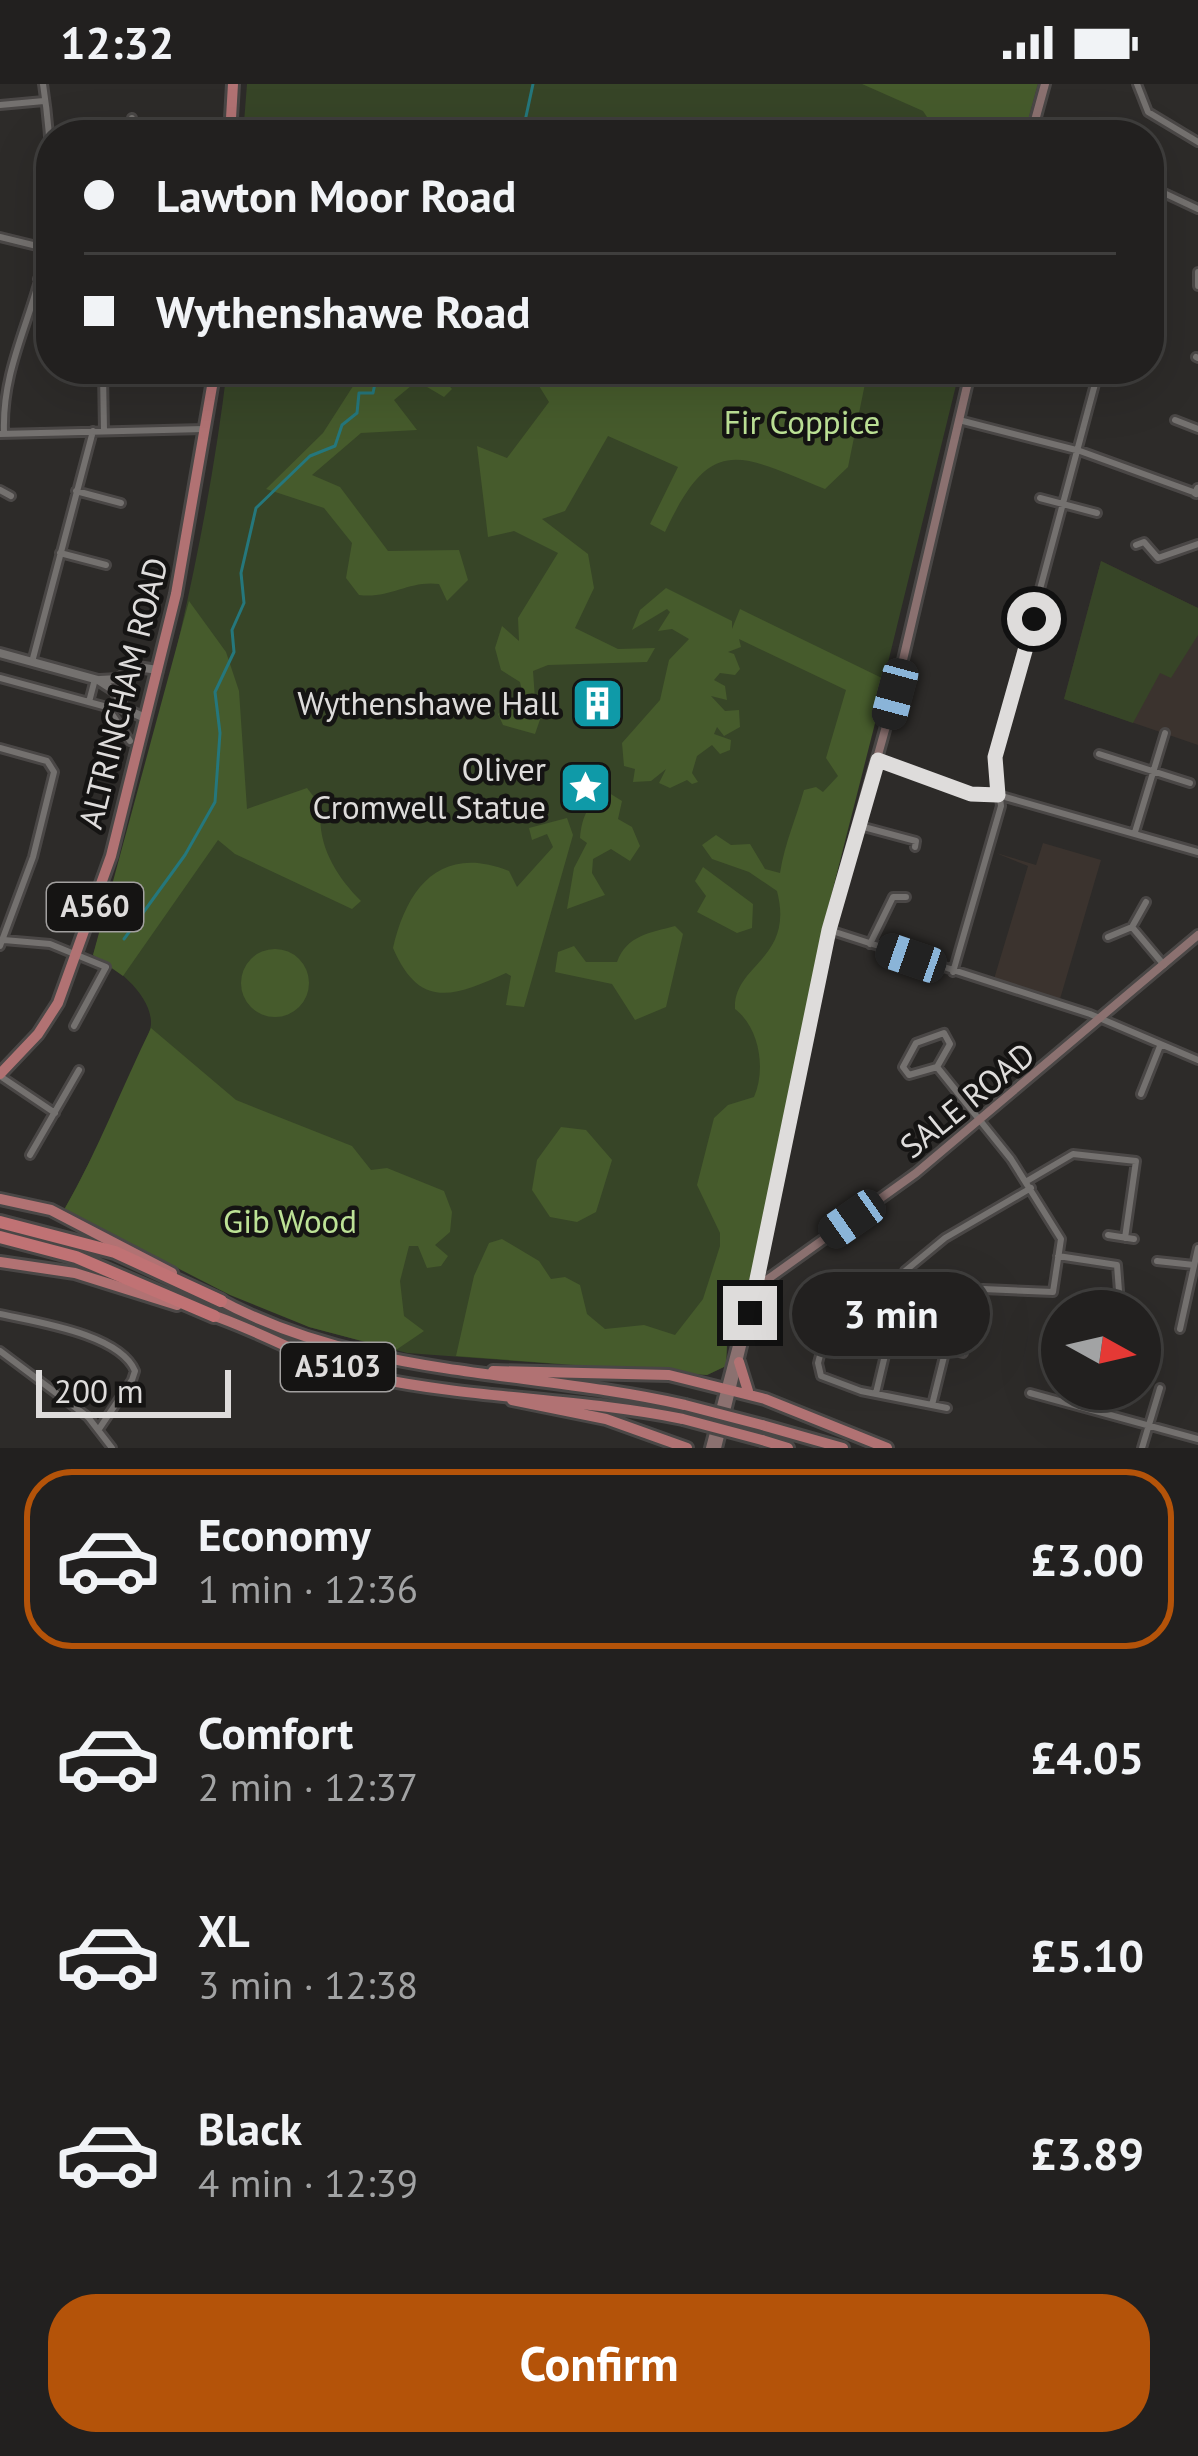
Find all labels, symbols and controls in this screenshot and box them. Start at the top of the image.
text: 12:32 [60,13,174,71]
text: Lawton Moor Road [156,166,516,224]
text: Wythenshawe Road [156,282,531,340]
park label: Fir Coppice [724,400,880,443]
street label: ALTRINCHAM ROAD [68,553,177,833]
route start [1007,592,1061,646]
car [868,655,922,733]
building icon: Wythenshawe Hall [570,675,626,731]
place label: Wythenshawe Hall [297,681,559,724]
place label: Oliver Cromwell Statue [312,747,546,828]
place icon: Oliver Cromwell Statue [557,760,613,816]
road number: A560 [47,883,143,931]
car [871,929,951,987]
street label: SALE ROAD [891,1032,1043,1167]
car [812,1184,892,1254]
park label: Gib Wood [223,1199,357,1242]
callout: 3 min [792,1271,990,1355]
route end [723,1286,777,1340]
text: 3 min [843,1288,939,1339]
north arrow [1041,1290,1161,1410]
map controls [1041,1290,1161,1410]
road number: A5103 [281,1343,395,1391]
scale bar [36,1364,231,1417]
text: 200 m [54,1369,144,1412]
icon: car [54,1505,162,1613]
text: Economy [198,1505,371,1563]
text: £3.00 [1031,1530,1144,1588]
text: 1 min · 12:36 [198,1563,418,1614]
icon: car [54,1703,162,1811]
text: Comfort [198,1703,353,1761]
text: £4.05 [1031,1728,1144,1786]
text: 2 min · 12:37 [198,1761,418,1812]
icon: car [54,1901,162,2009]
text: XL [198,1901,250,1959]
text: £5.10 [1031,1926,1144,1984]
text: 3 min · 12:38 [198,1959,418,2010]
icon: car [54,2099,162,2207]
text: Black [198,2099,302,2157]
text: £3.89 [1031,2124,1144,2182]
text: 4 min · 12:39 [198,2157,418,2208]
button: Confirm [48,2294,1150,2432]

